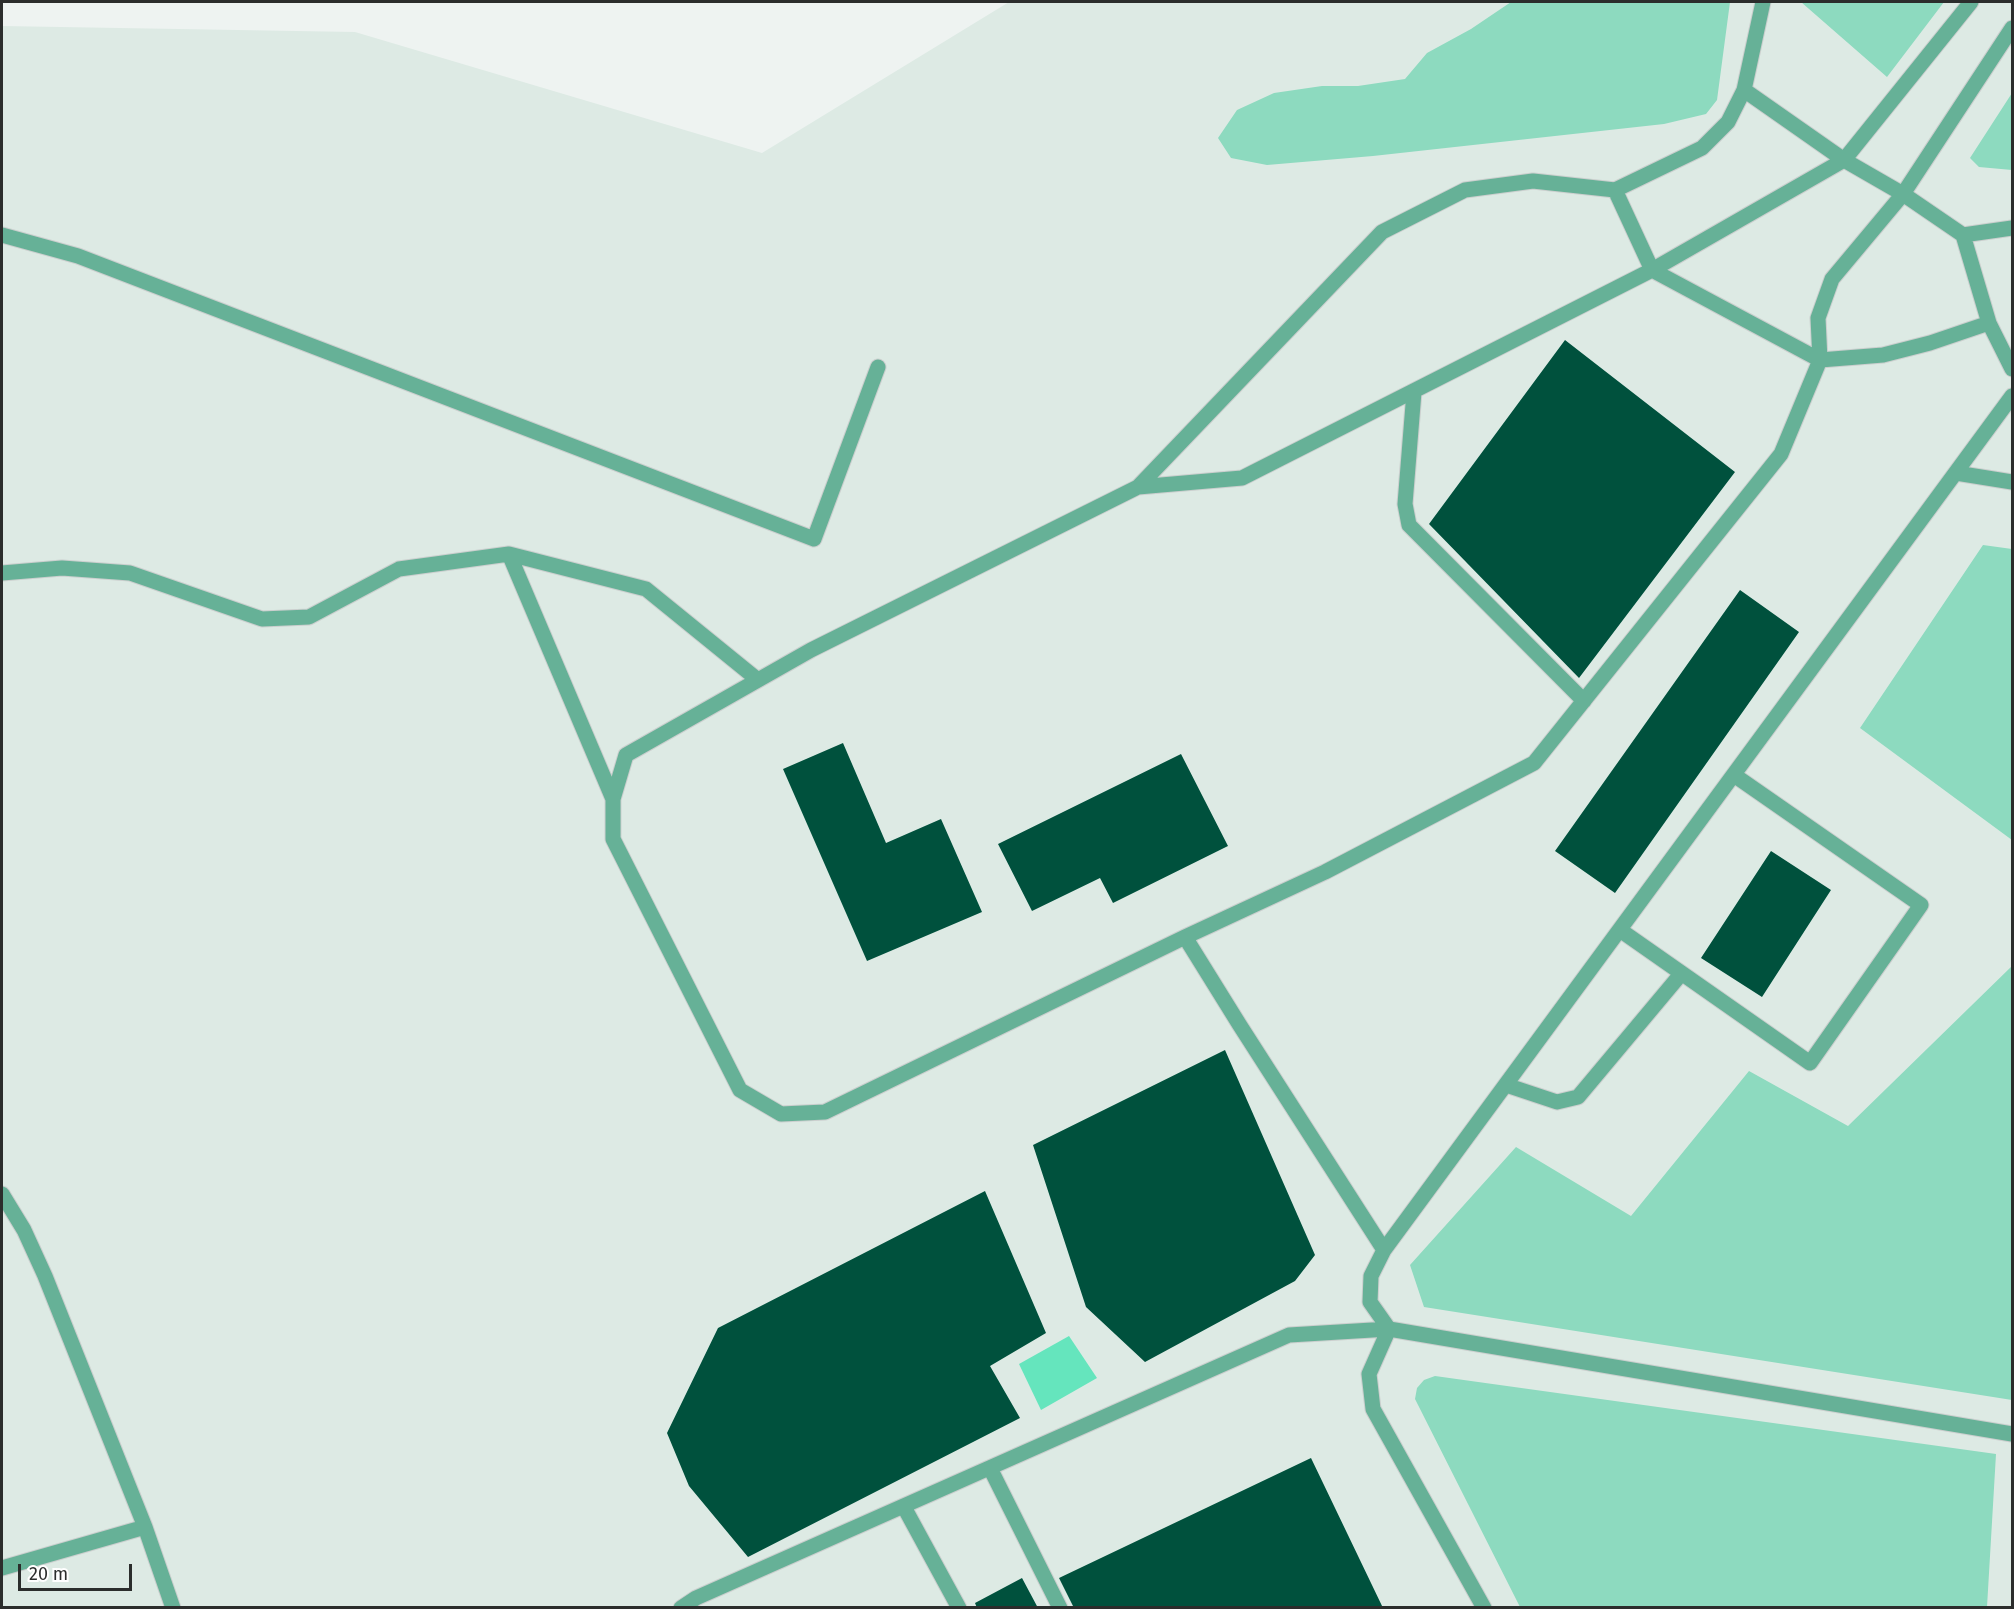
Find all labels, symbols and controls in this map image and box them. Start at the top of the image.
scale bar [21,1552,135,1590]
text: 20 m [29,1563,68,1585]

